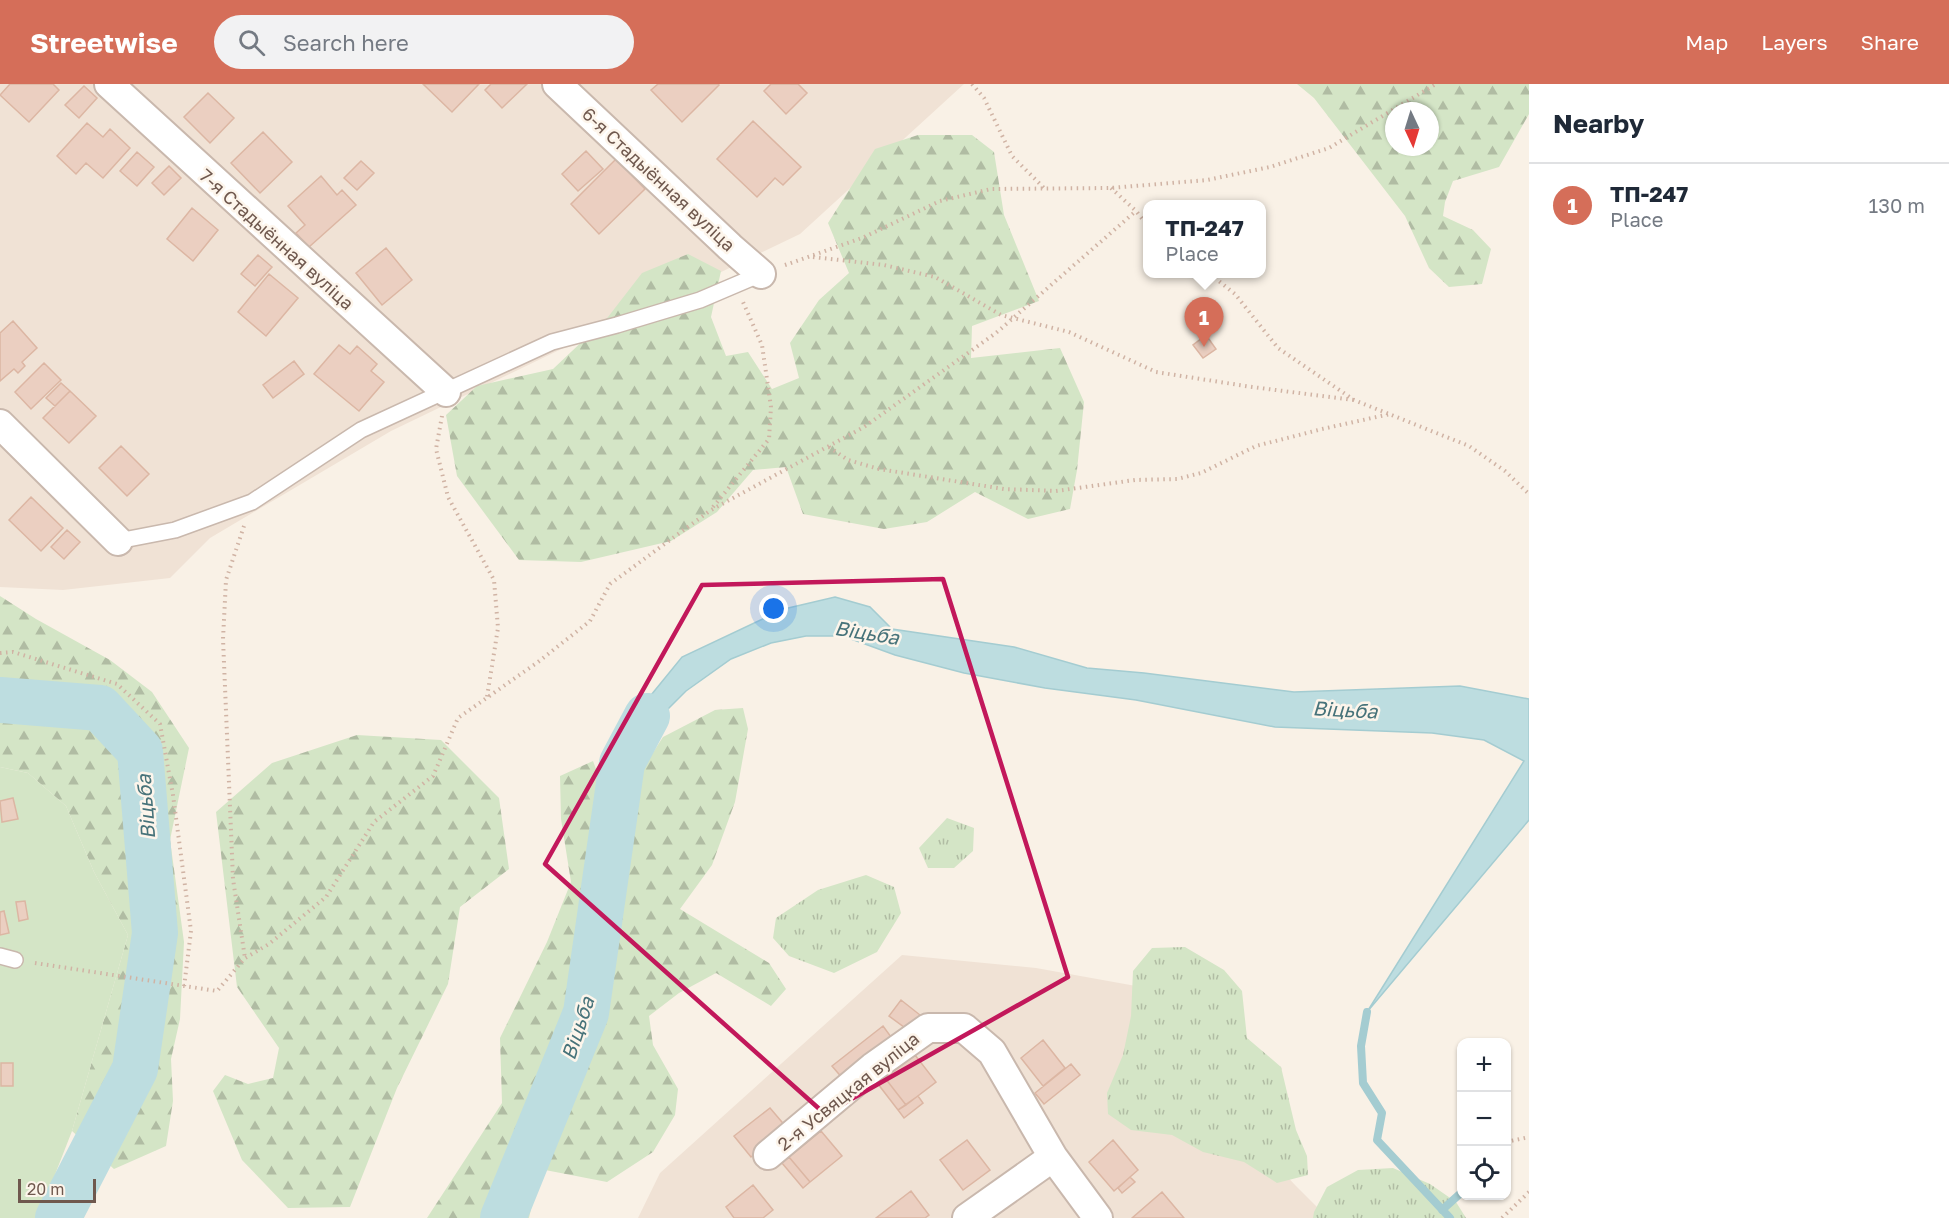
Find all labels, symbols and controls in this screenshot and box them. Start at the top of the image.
search box [214,15,634,69]
text: Streetwise [30,26,178,59]
icon: search [235,26,268,59]
text: Search here [283,29,409,56]
text: Map [1685,29,1728,55]
text: Layers [1761,29,1828,55]
text: Share [1861,29,1919,55]
street label: 6-я Стадыённая вуліца [578,102,740,256]
north arrow [1385,102,1439,156]
text: Nearby [1553,108,1644,139]
street label: 7-я Стадыённая вуліца [195,164,359,314]
text: ТП-247 [1610,180,1688,207]
text: 1 [1567,193,1578,217]
text: 130 m [1869,193,1925,217]
popup [1143,200,1266,278]
text: Place [1610,207,1663,231]
text: ТП-247 [1165,214,1244,241]
text: Place [1165,241,1219,265]
pin: 1 [1184,298,1224,347]
your location [759,594,788,623]
water label: Віцьба [833,615,902,649]
water label: Віцьба [1312,695,1379,723]
water label: Віцьба [131,773,159,840]
water label: Віцьба [556,993,599,1063]
street label: 2-я Усвяцкая вуліца [773,1027,923,1155]
map controls [1457,1038,1511,1200]
button: + [1457,1038,1511,1092]
button: − [1457,1092,1511,1146]
button: locate [1457,1146,1511,1200]
scale bar [18,1176,96,1204]
text: 20 m [27,1179,64,1199]

